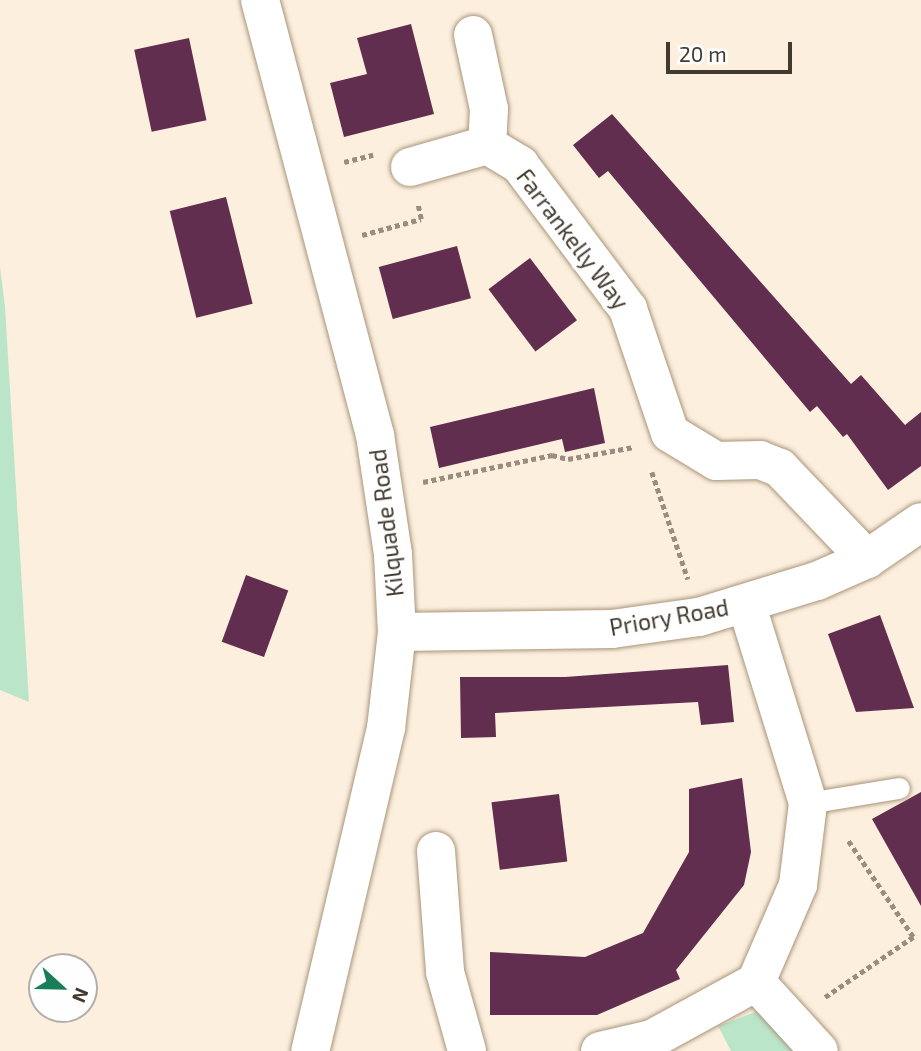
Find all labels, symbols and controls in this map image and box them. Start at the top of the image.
scale bar [669,28,795,72]
text: 20 m [679,41,727,66]
street label: Farrankelly Way [511,163,635,315]
street label: Kilquade Road [363,448,409,598]
street label: Priory Road [607,593,731,641]
north arrow [28,953,98,1023]
text: N [68,985,94,1006]

